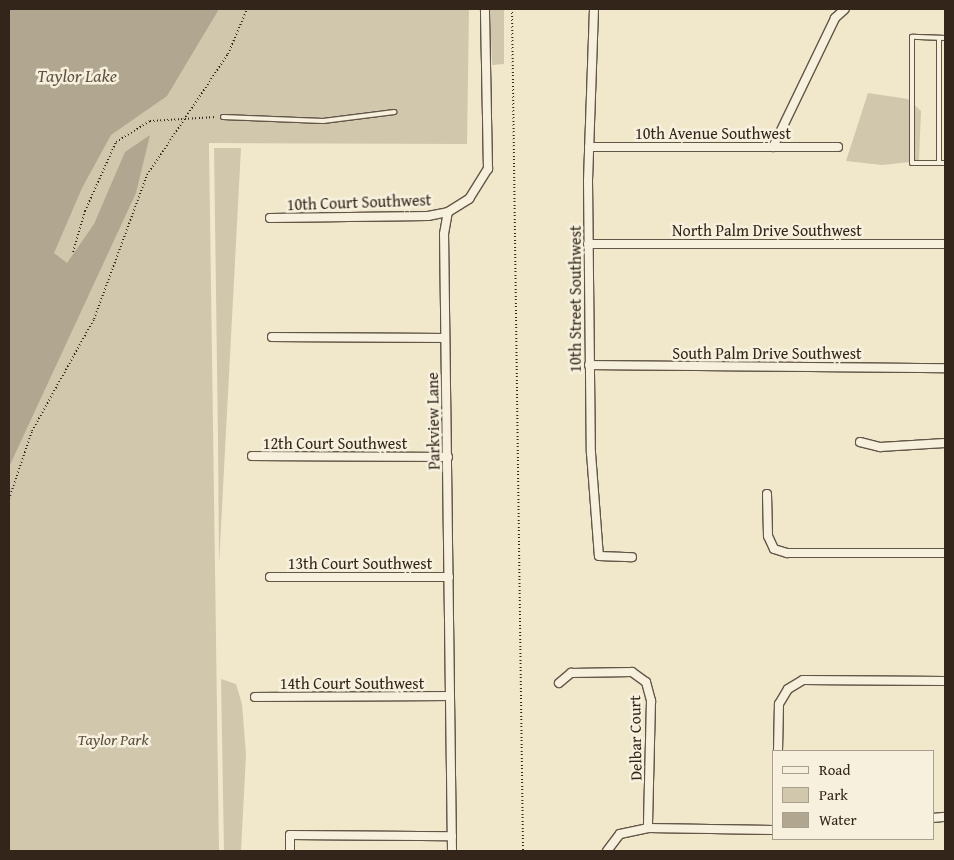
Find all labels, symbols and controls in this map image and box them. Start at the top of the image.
water label: Taylor Lake [37,65,117,87]
street label: 10th Avenue Southwest [635,123,791,143]
street label: 10th Court Southwest [286,190,432,214]
street label: North Palm Drive Southwest [672,220,862,240]
street label: 10th Street Southwest [565,225,585,373]
street label: South Palm Drive Southwest [672,343,862,363]
street label: Parkview Lane [423,372,443,470]
street label: 12th Court Southwest [263,433,407,453]
street label: 13th Court Southwest [288,553,432,573]
street label: 14th Court Southwest [280,673,424,693]
street label: Delbar Court [625,695,645,781]
park label: Taylor Park [77,729,149,749]
legend [772,750,934,840]
text: Road [819,759,850,780]
text: Park [819,784,848,805]
text: Water [819,809,857,830]

